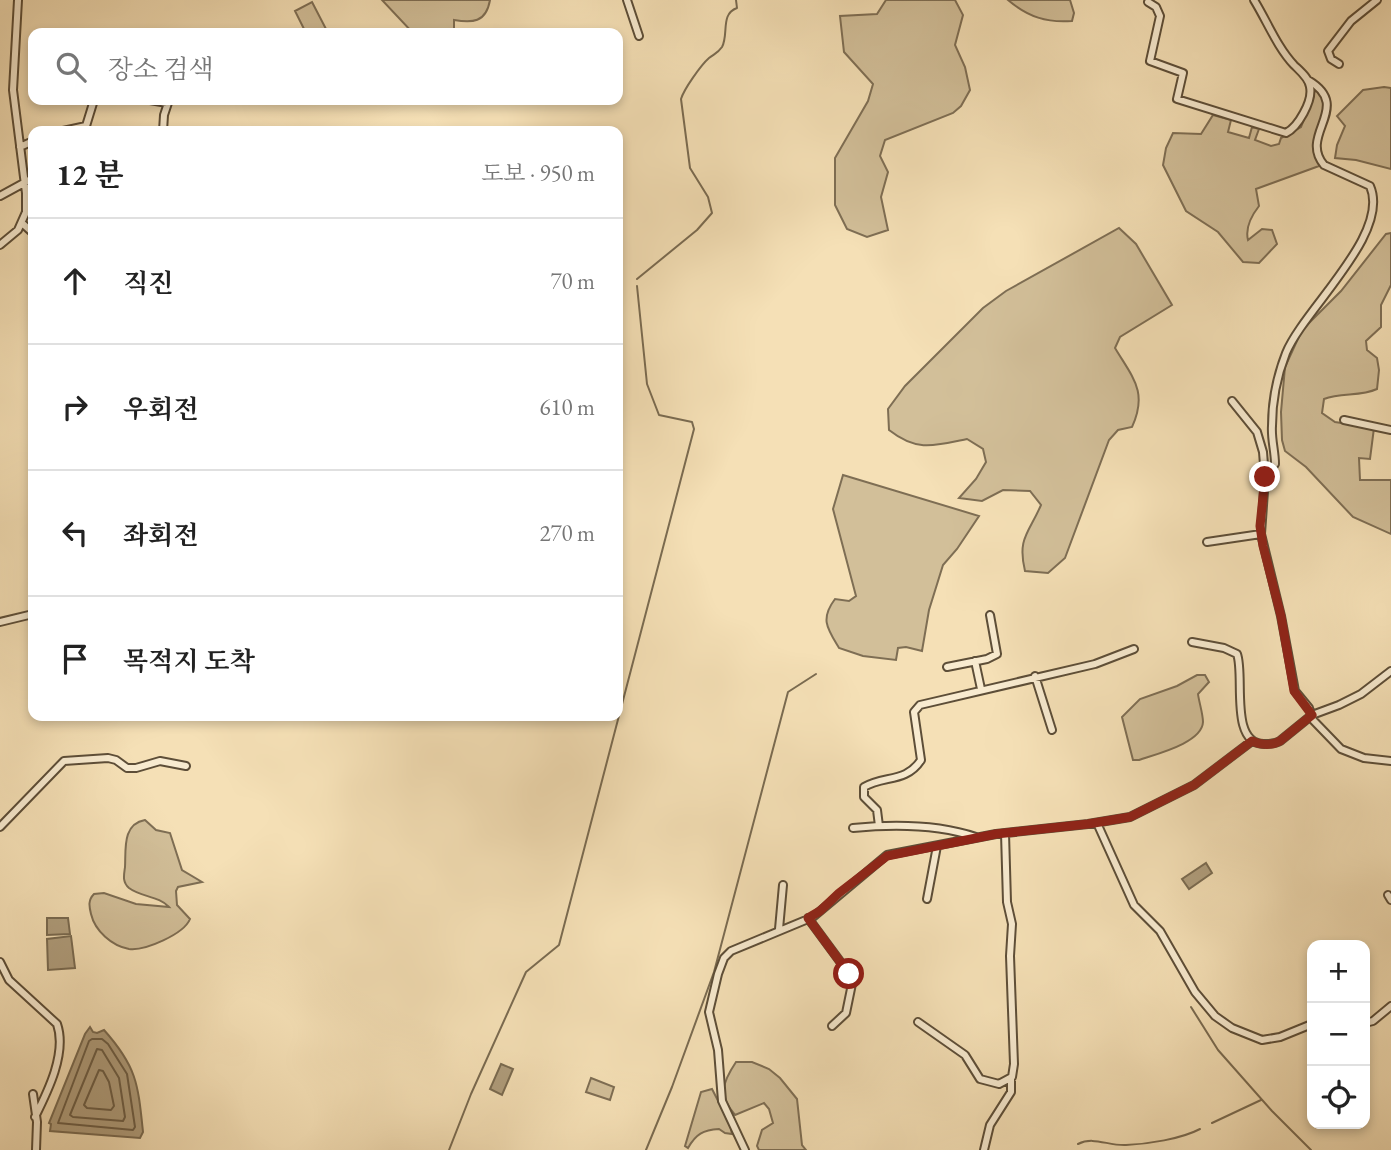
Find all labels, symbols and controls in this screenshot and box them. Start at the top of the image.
search box [28,28,623,105]
icon: search [52,48,90,86]
text: 장소 검색 [108,52,214,86]
text: 12 분 [56,155,124,194]
text: 도보 · 950 m [481,158,595,188]
icon: ahead [56,262,94,300]
text: 직진 [123,266,173,300]
text: 70 m [550,266,595,296]
icon: right [56,388,94,426]
text: 우회전 [123,392,198,426]
text: 610 m [539,392,595,422]
route end [1249,461,1280,492]
icon: left [56,514,94,552]
text: 좌회전 [123,518,198,552]
text: 270 m [539,518,595,548]
icon: arrive [56,640,94,678]
text: 목적지 도착 [123,644,255,678]
map controls [1307,940,1370,1129]
button: + [1307,940,1370,1003]
route start [833,958,864,989]
button: − [1307,1003,1370,1066]
button: locate [1307,1066,1370,1129]

